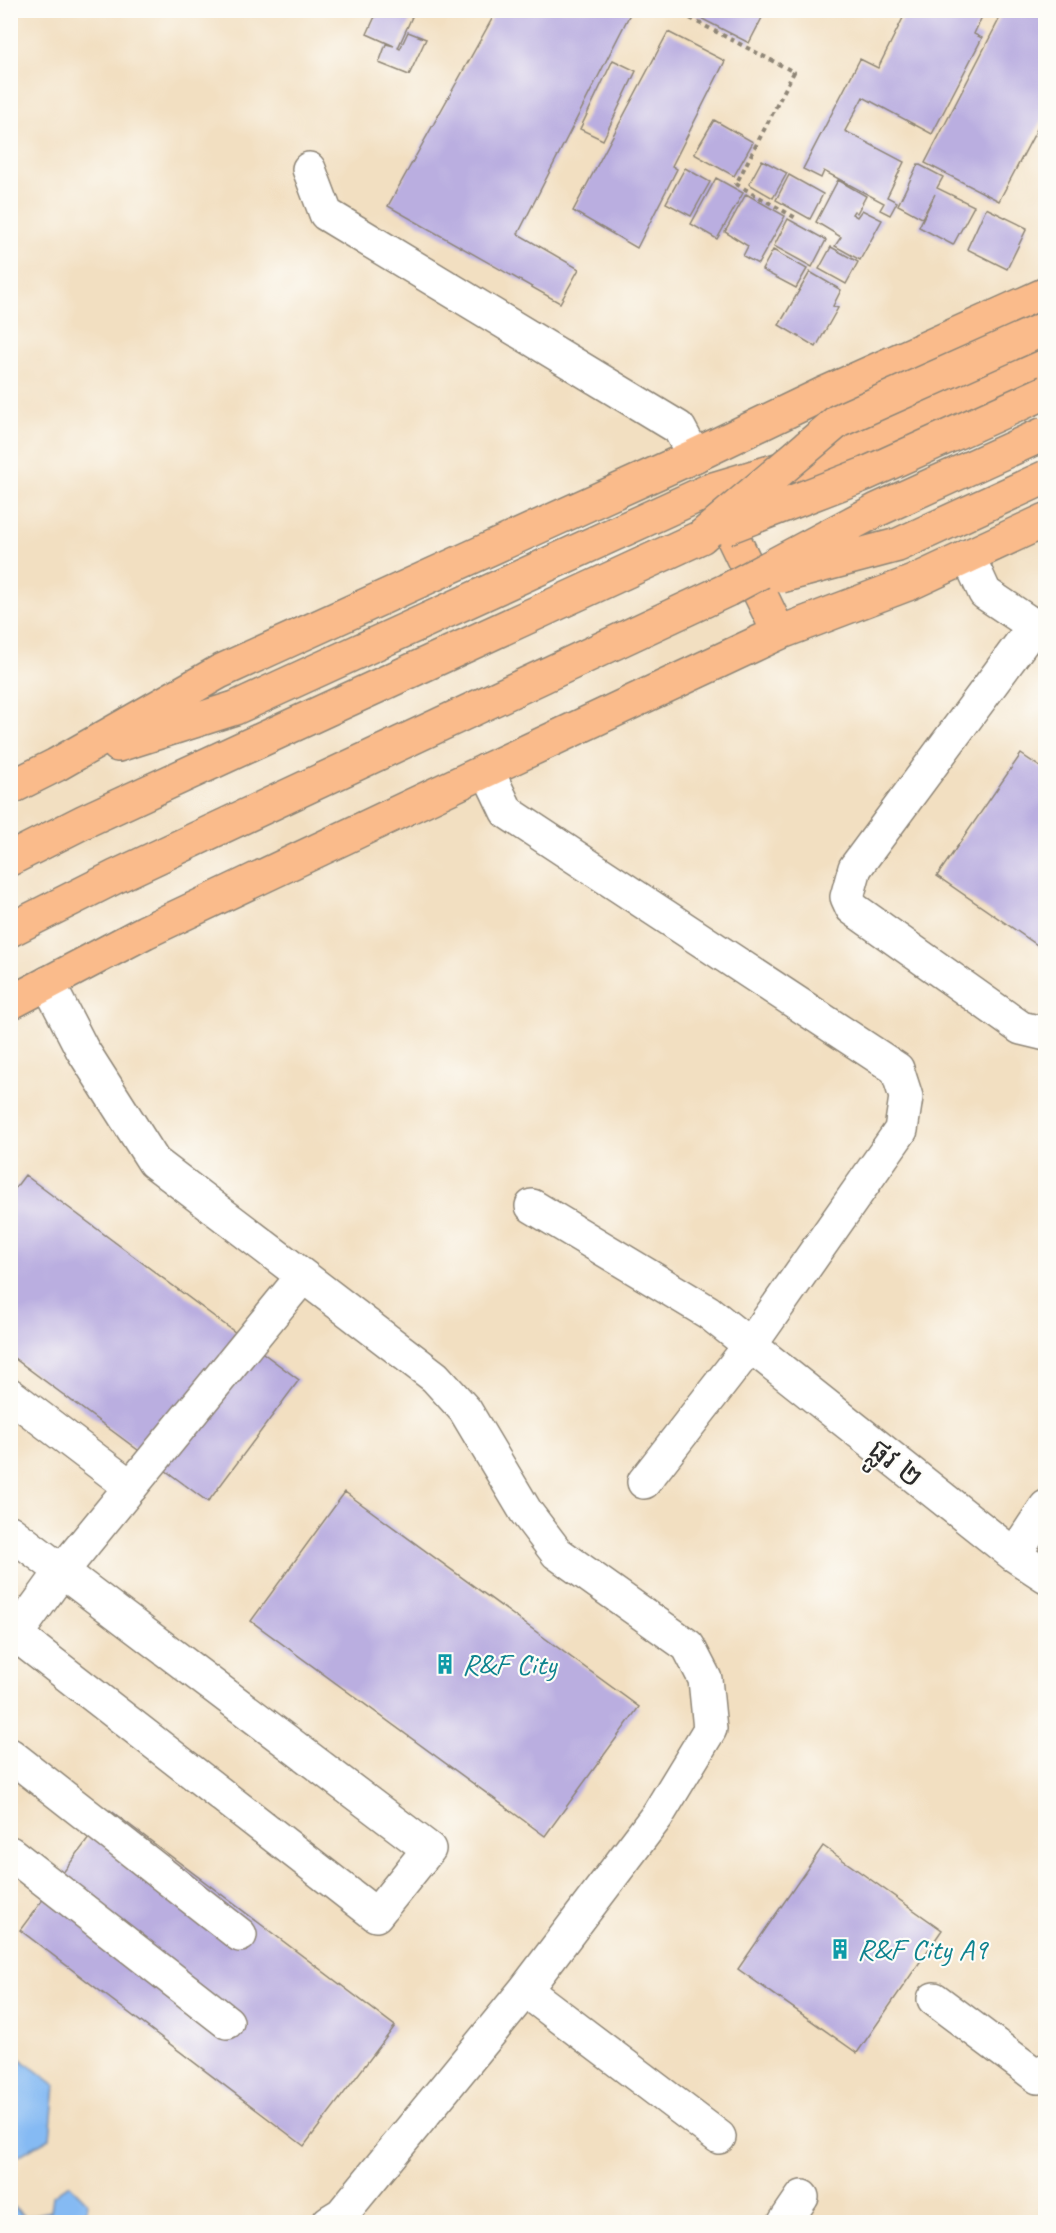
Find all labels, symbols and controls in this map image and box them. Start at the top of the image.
street label: ផ្លូវ ២ [857,1430,931,1501]
place label: R&F City [462,1645,558,1683]
building icon: R&F City [433,1652,457,1676]
place label: R&F City A9 [857,1930,989,1968]
building icon: R&F City A9 [828,1937,852,1961]

